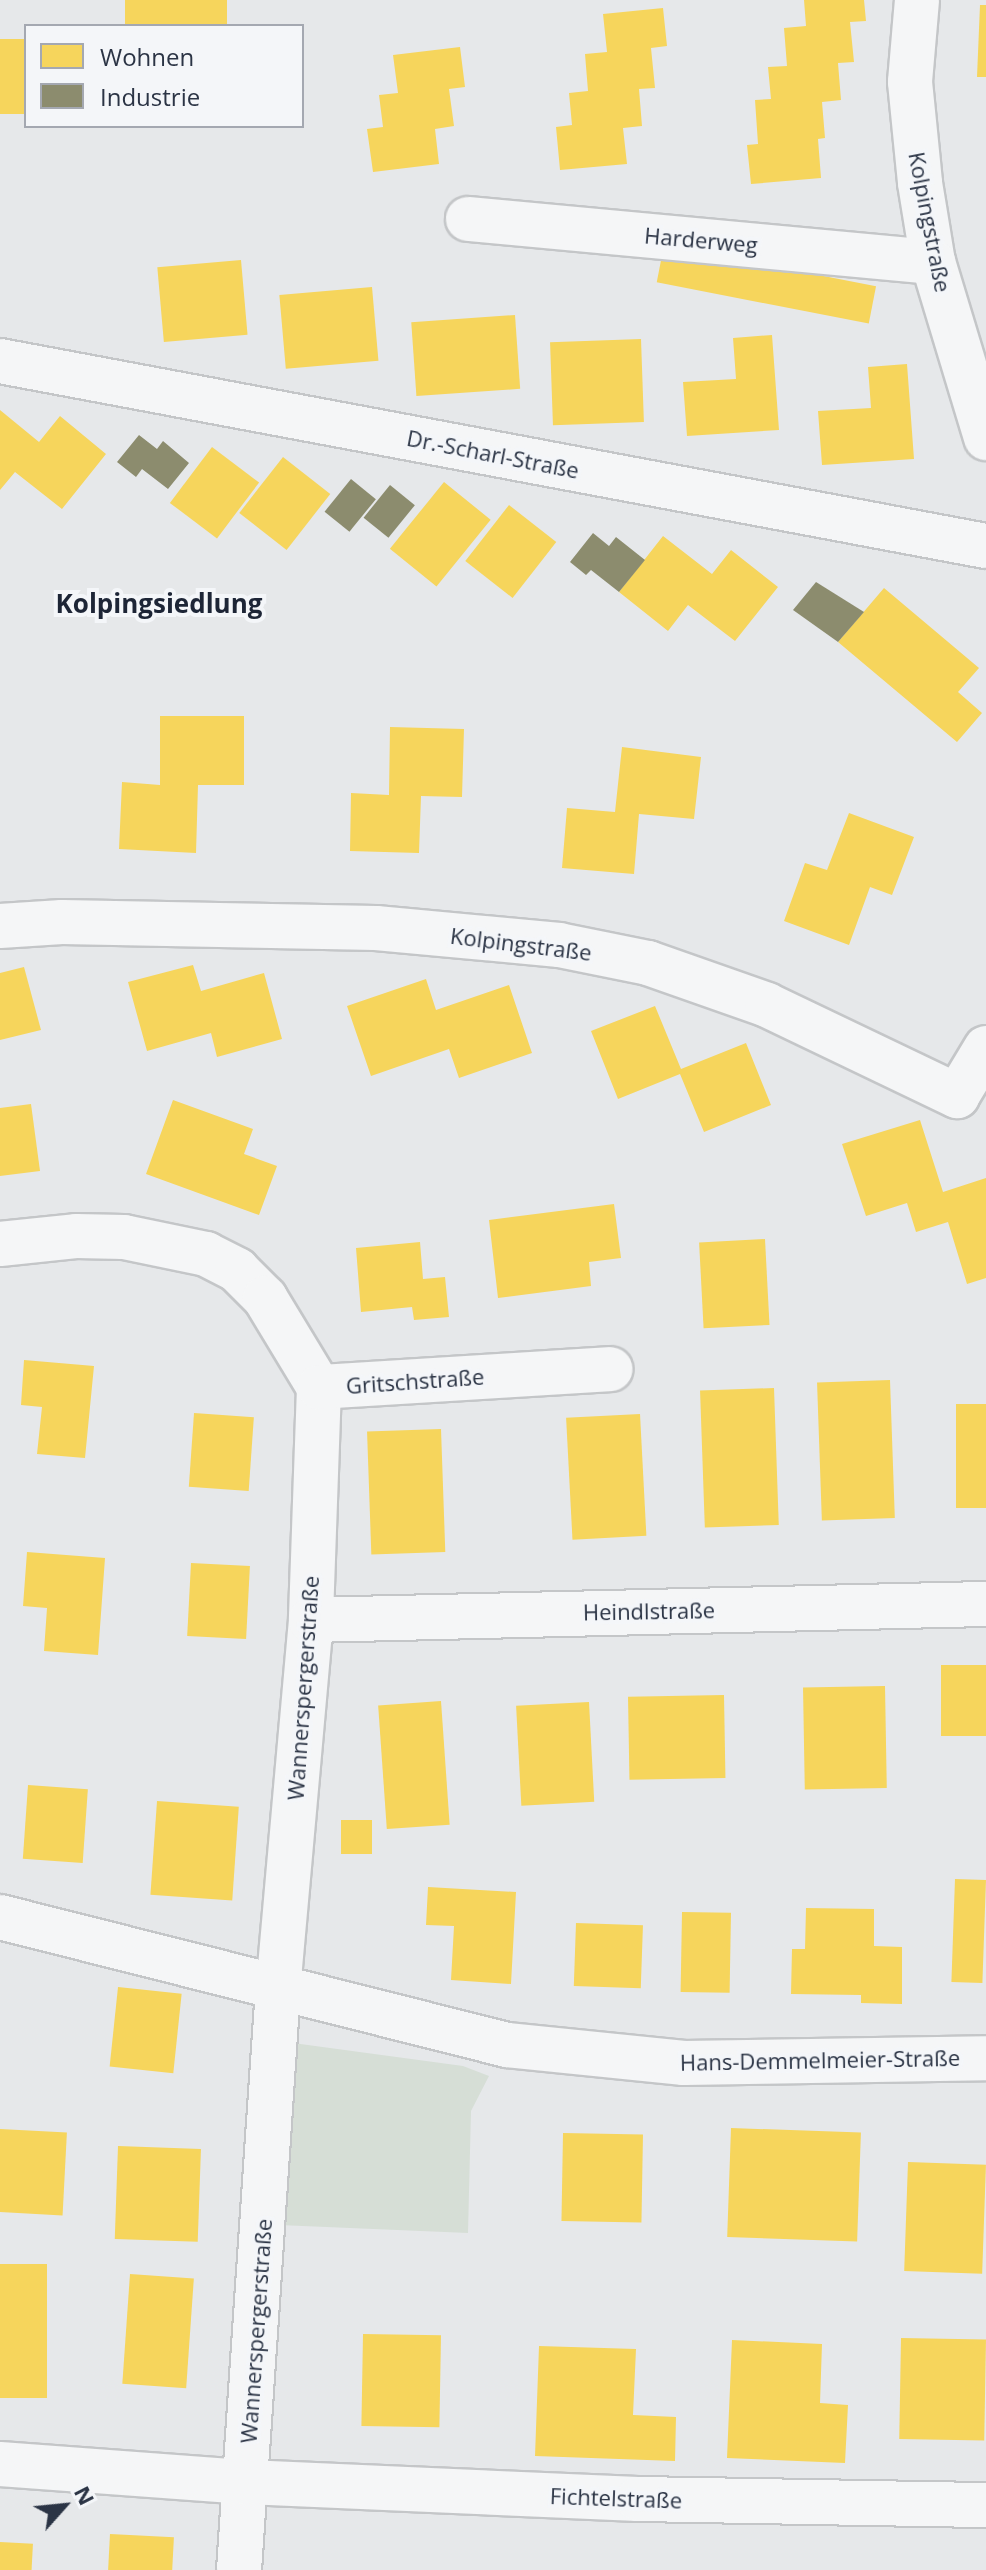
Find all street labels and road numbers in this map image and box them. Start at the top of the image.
street label: Kolpingstraße [903,150,957,294]
street label: Harderweg [643,222,759,258]
street label: Dr.-Scharl-Straße [405,424,581,484]
street label: Kolpingstraße [449,922,593,966]
street label: Gritschstraße [345,1363,485,1399]
street label: Wannerspergerstraße [282,1575,324,1801]
street label: Heindlstraße [583,1597,715,1625]
street label: Hans-Demmelmeier-Straße [680,2044,960,2076]
street label: Wannerspergerstraße [235,2218,277,2444]
street label: Fichtelstraße [549,2482,683,2514]

